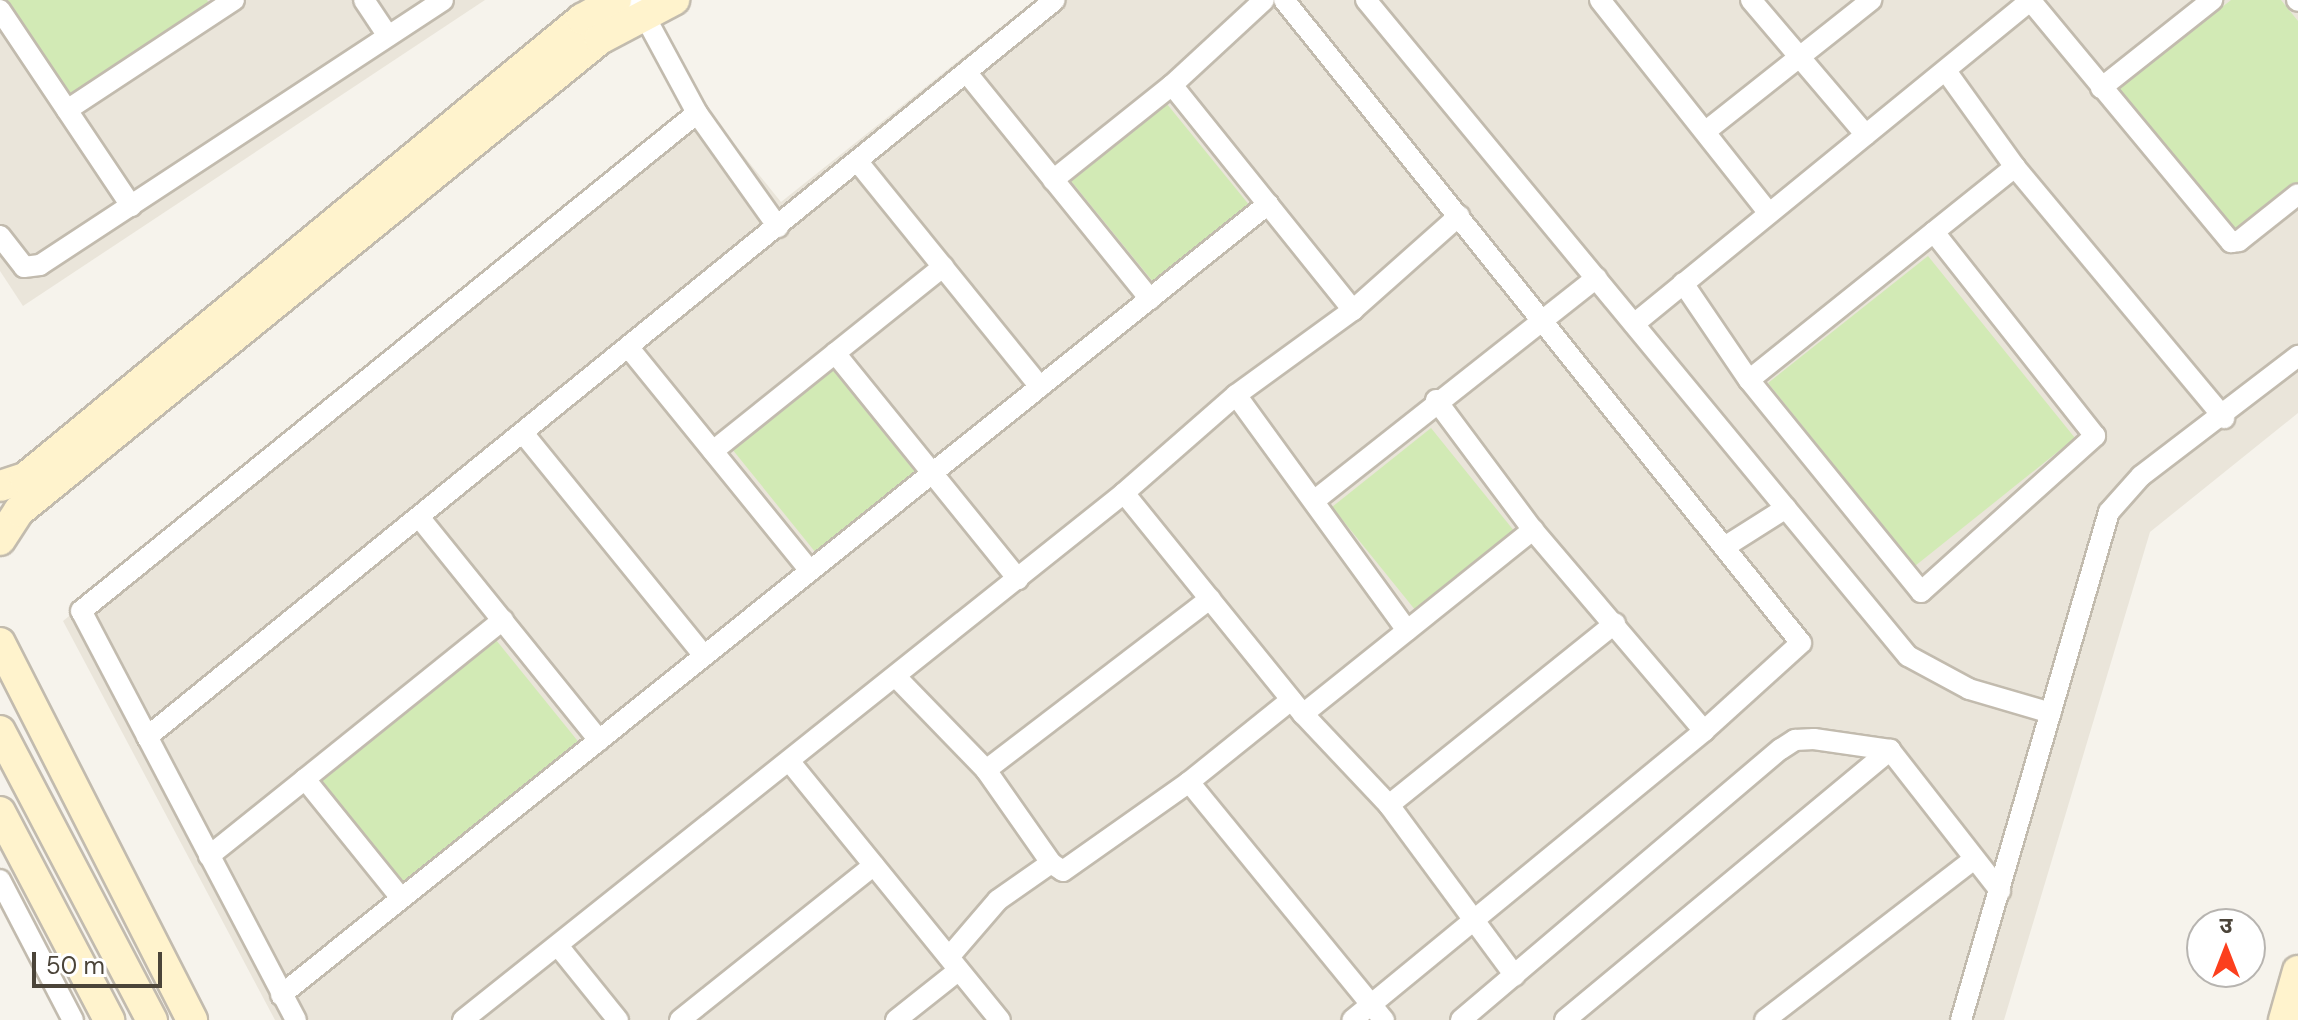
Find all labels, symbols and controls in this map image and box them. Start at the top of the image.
north arrow [2186,908,2266,988]
text: उ [2220,911,2232,940]
scale bar [36,936,166,986]
text: 50 m [46,950,105,981]

